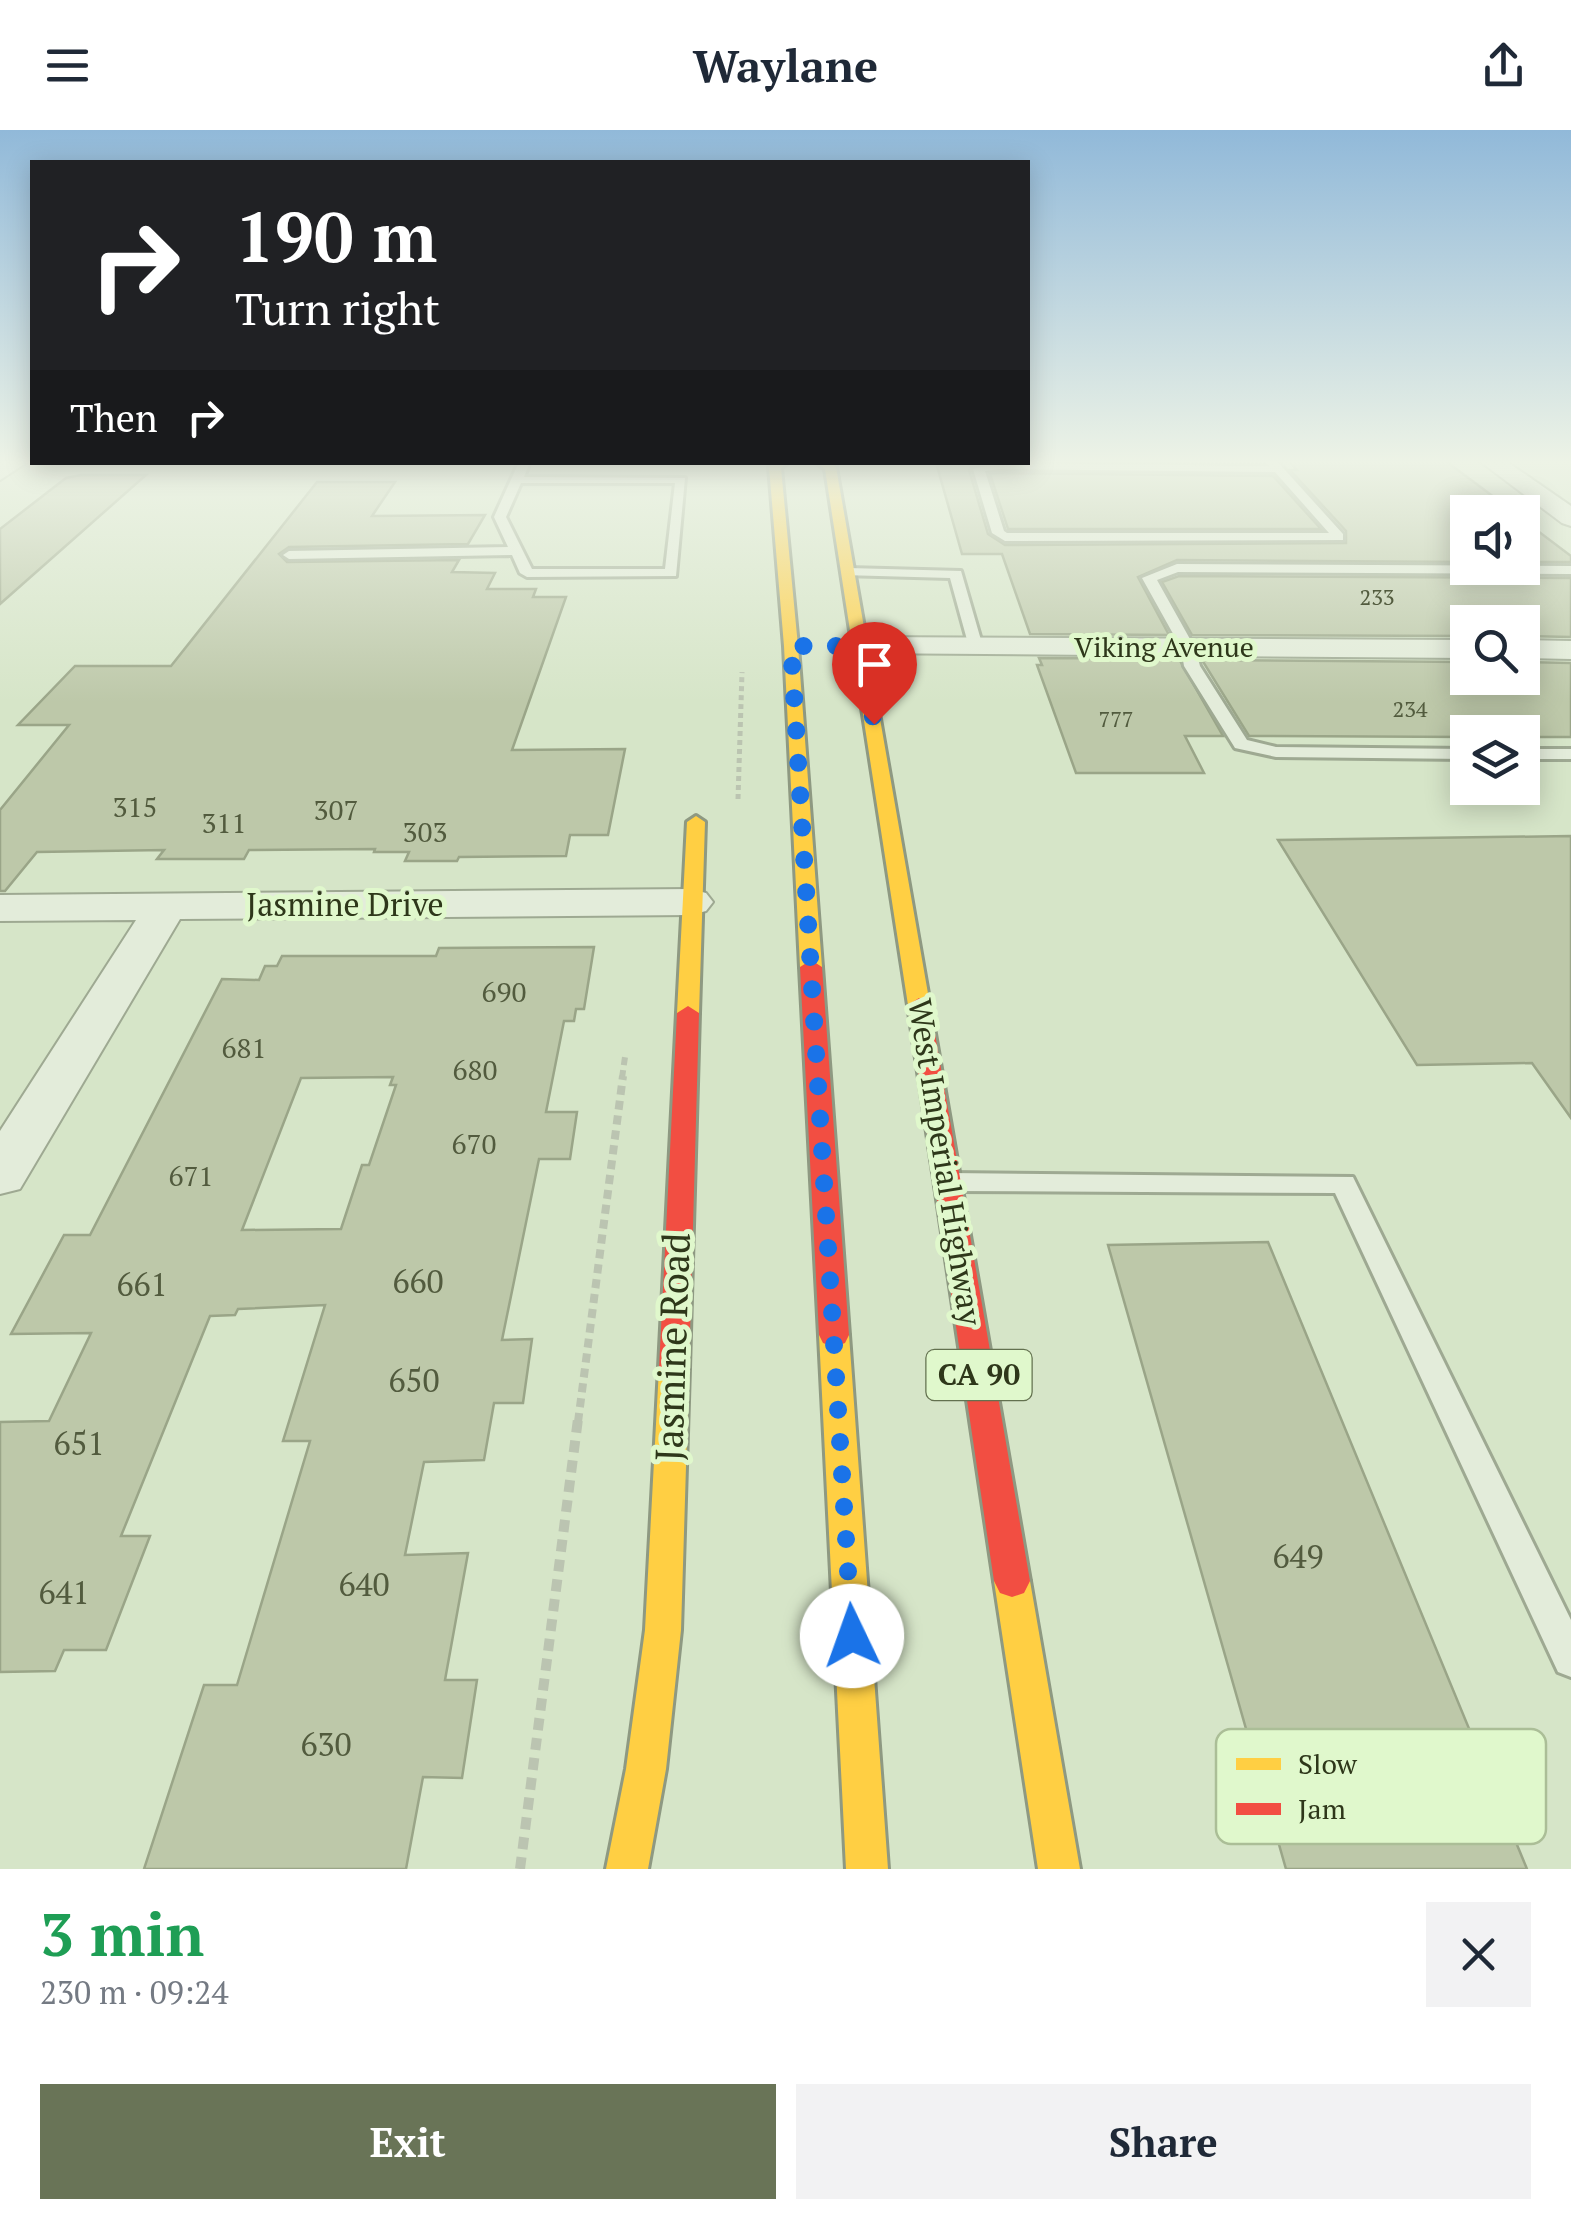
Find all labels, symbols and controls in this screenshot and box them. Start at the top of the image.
text: Waylane [693,35,878,95]
icon: menu [40,38,95,93]
icon: share [1476,38,1531,93]
text: 190 m [235,189,437,282]
icon: right [70,200,200,330]
text: Turn right [235,278,440,338]
icon: right [178,390,233,445]
text: Then [70,393,158,443]
map controls [1450,495,1540,805]
button: sound [1450,495,1540,585]
house number: 233 [1359,582,1395,611]
button: search [1450,605,1540,695]
pin [832,622,917,725]
street label: Viking Avenue [1074,628,1254,665]
icon: arrive [847,637,902,692]
house number: 234 [1392,694,1428,723]
house number: 777 [1098,704,1134,733]
button: layers [1450,715,1540,805]
house number: 315 [113,788,157,825]
house number: 307 [314,791,358,828]
house number: 311 [202,804,246,841]
house number: 303 [403,813,447,850]
street label: Jasmine Drive [246,883,444,925]
house number: 690 [482,973,526,1010]
street label: West Imperial Highway [899,996,993,1329]
house number: 681 [222,1029,266,1066]
house number: 680 [453,1051,497,1088]
house number: 670 [452,1125,496,1162]
house number: 671 [169,1157,213,1194]
street label: Jasmine Road [643,1232,701,1462]
house number: 660 [392,1260,444,1302]
house number: 661 [116,1263,168,1305]
road number: CA 90 [926,1350,1032,1400]
house number: 650 [388,1359,440,1401]
house number: 651 [53,1422,105,1464]
house number: 649 [1272,1535,1324,1577]
house number: 640 [338,1563,390,1605]
house number: 641 [38,1571,90,1613]
position arrow [800,1584,904,1688]
house number: 630 [300,1723,352,1765]
legend [1216,1729,1546,1844]
text: Slow [1298,1745,1358,1782]
text: Jam [1298,1790,1346,1827]
text: 3 min [40,1894,204,1973]
button: close [1426,1902,1531,2007]
text: 230 m · 09:24 [40,1971,228,2013]
button: Exit [40,2084,776,2199]
button: Share [796,2084,1531,2199]

